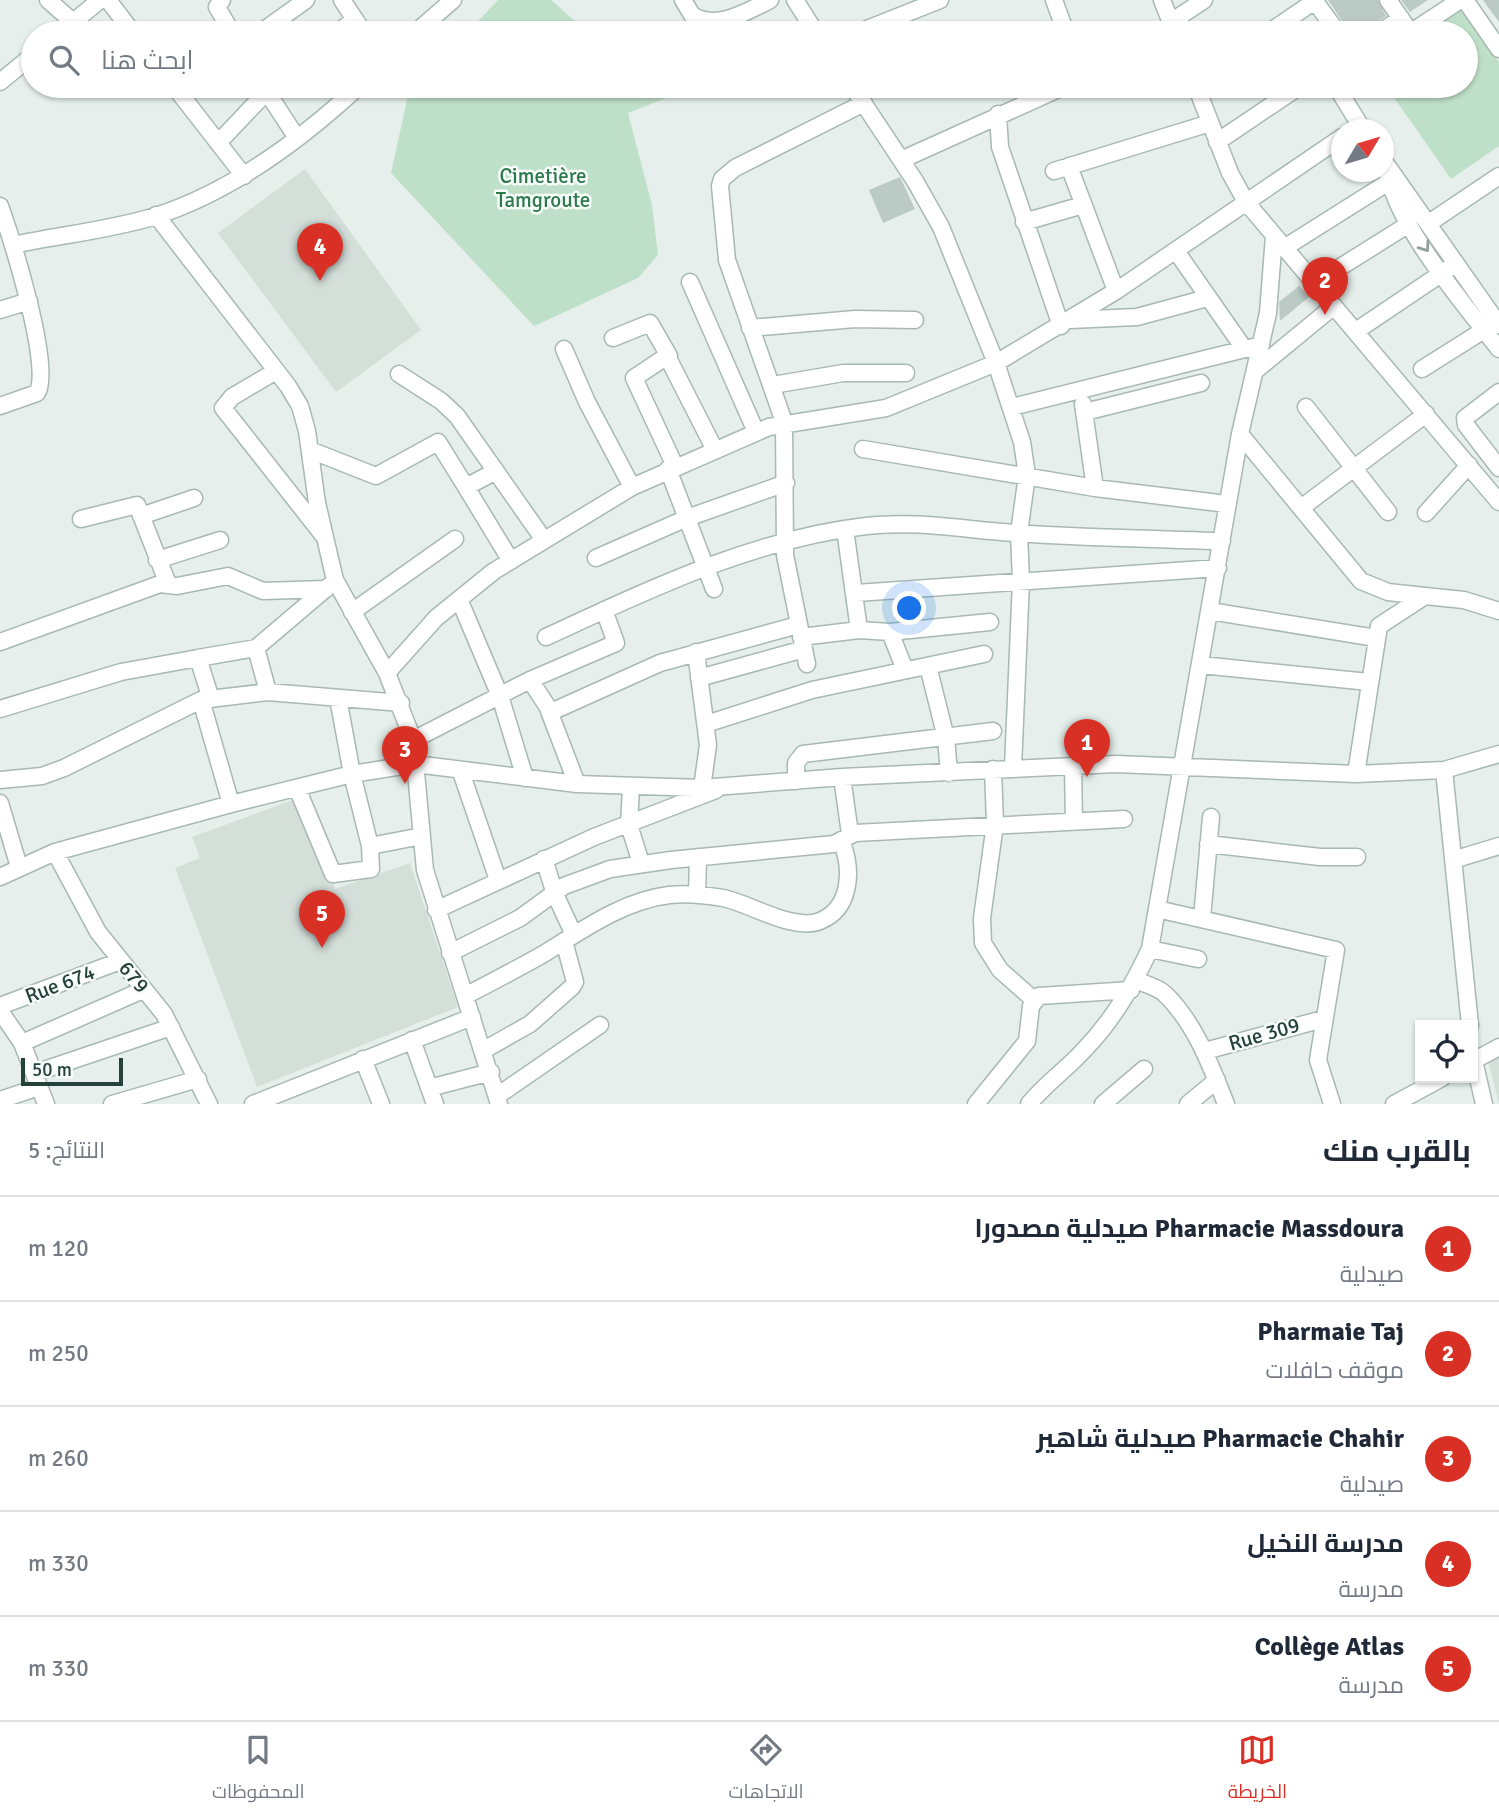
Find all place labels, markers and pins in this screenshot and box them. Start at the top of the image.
pin: 4 [297,223,343,281]
pin: 2 [1302,257,1348,315]
pin: 1 [1064,719,1110,777]
pin: 3 [382,726,428,784]
pin: 5 [299,890,345,948]

